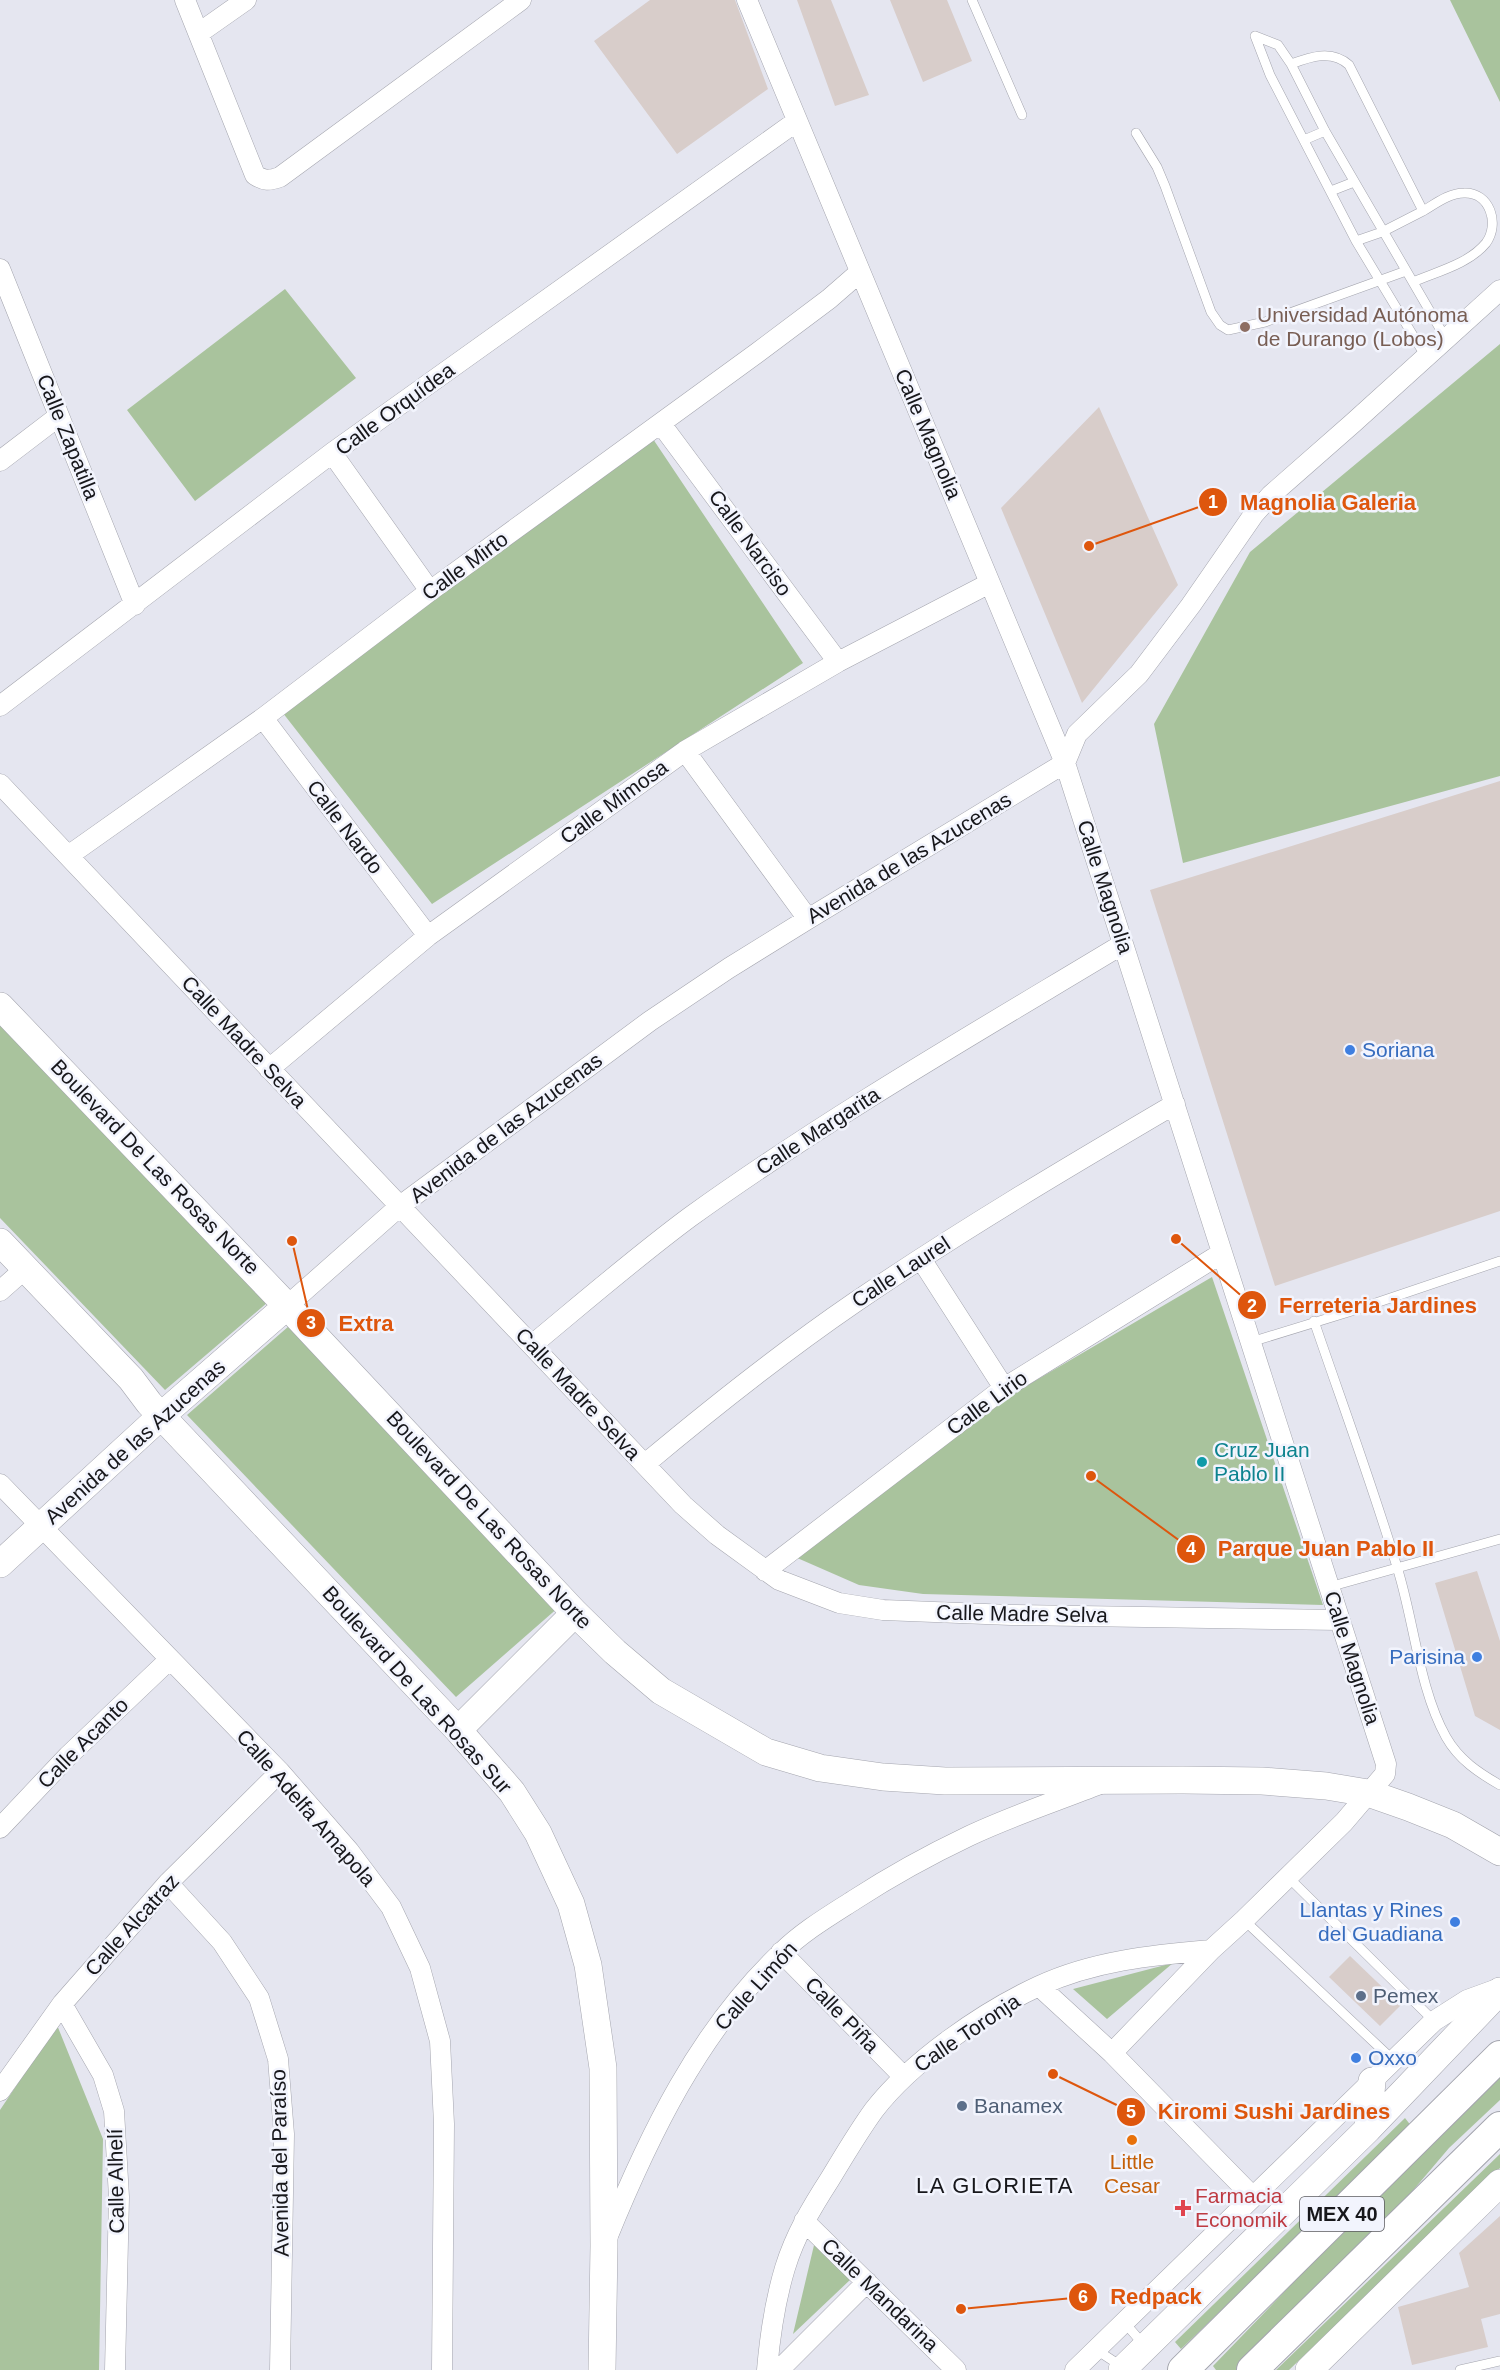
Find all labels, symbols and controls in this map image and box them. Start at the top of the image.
place label: Universidad Autónoma de Durango (Lobos) [1257,303,1469,350]
marker: Universidad Autónoma de Durango (Lobos) [1238,320,1252,334]
street label: Calle Orquídea [331,358,459,459]
street label: Calle Magnolia [891,365,966,503]
street label: Calle Zapatilla [33,371,104,503]
callout: Magnolia Galeria [1198,482,1428,522]
street label: Calle Narciso [704,485,796,600]
text: Magnolia Galeria [1240,490,1417,515]
text: 1 [1208,492,1218,512]
street label: Calle Mirto [417,527,512,604]
street label: Calle Mimosa [555,755,672,848]
street label: Calle Nardo [303,775,388,878]
street label: Avenida de las Azucenas [802,787,1015,928]
street label: Calle Magnolia [1073,817,1138,957]
street label: Calle Madre Selva [177,971,311,1112]
place label: Soriana [1362,1038,1435,1061]
marker: Soriana [1343,1043,1357,1057]
street label: Avenida de las Azucenas [405,1048,606,1207]
street label: Boulevard De Las Rosas Norte [47,1055,264,1279]
street label: Calle Margarita [752,1082,884,1179]
street label: Calle Laurel [847,1231,954,1312]
callout: Ferreteria Jardines [1237,1285,1489,1325]
text: Ferreteria Jardines [1279,1293,1477,1318]
text: 2 [1247,1296,1257,1316]
callout: Extra [296,1303,405,1343]
text: Extra [338,1311,394,1336]
text: 3 [306,1313,316,1333]
street label: Calle Madre Selva [511,1323,645,1464]
street label: Avenida de las Azucenas [40,1355,229,1529]
street label: Calle Lirio [942,1366,1031,1439]
street label: Boulevard De Las Rosas Norte [382,1406,596,1633]
place label: Cruz Juan Pablo II [1214,1438,1310,1485]
marker: Cruz Juan Pablo II [1195,1455,1209,1469]
callout: Parque Juan Pablo II [1176,1529,1446,1569]
text: Parque Juan Pablo II [1218,1536,1434,1561]
text: 4 [1186,1539,1196,1559]
street label: Boulevard De Las Rosas Sur [318,1581,517,1798]
street label: Calle Magnolia [1320,1588,1385,1728]
street label: Calle Madre Selva [936,1601,1108,1627]
place label: Parisina [1389,1645,1465,1668]
marker: Parisina [1470,1650,1484,1664]
street label: Calle Acanto [33,1693,132,1792]
street label: Calle Adelfa Amapola [232,1725,381,1891]
street label: Calle Alcatraz [80,1869,183,1980]
place label: Llantas y Rines del Guadiana [1299,1898,1443,1945]
marker: Llantas y Rines del Guadiana [1448,1915,1462,1929]
street label: Calle Limón [710,1937,801,2035]
street label: Calle Piña [801,1972,884,2057]
place label: Pemex [1373,1984,1439,2007]
street label: Calle Toronja [910,1989,1024,2076]
marker: Pemex [1354,1989,1368,2003]
place label: Oxxo [1368,2046,1417,2069]
marker: Oxxo [1349,2051,1363,2065]
street label: Avenida del Paraíso [266,2069,293,2257]
callout: Kiromi Sushi Jardines [1116,2092,1402,2132]
place label: Banamex [974,2094,1063,2117]
marker: Banamex [955,2099,969,2113]
text: Kiromi Sushi Jardines [1158,2099,1390,2124]
text: 5 [1126,2102,1136,2122]
street label: Calle Alhelí [103,2128,128,2234]
marker: Little Cesar [1125,2133,1139,2147]
place label: Little Cesar [1104,2150,1160,2197]
district label: LA GLORIETA [916,2173,1074,2198]
place label: Farmacia Economik [1195,2184,1288,2231]
road number: MEX 40 [1300,2197,1384,2231]
marker: Farmacia Economik [1176,2201,1190,2215]
street label: Calle Mandarina [817,2233,944,2356]
callout: Redpack [1068,2277,1214,2317]
text: Redpack [1110,2284,1203,2309]
text: 6 [1078,2287,1088,2307]

